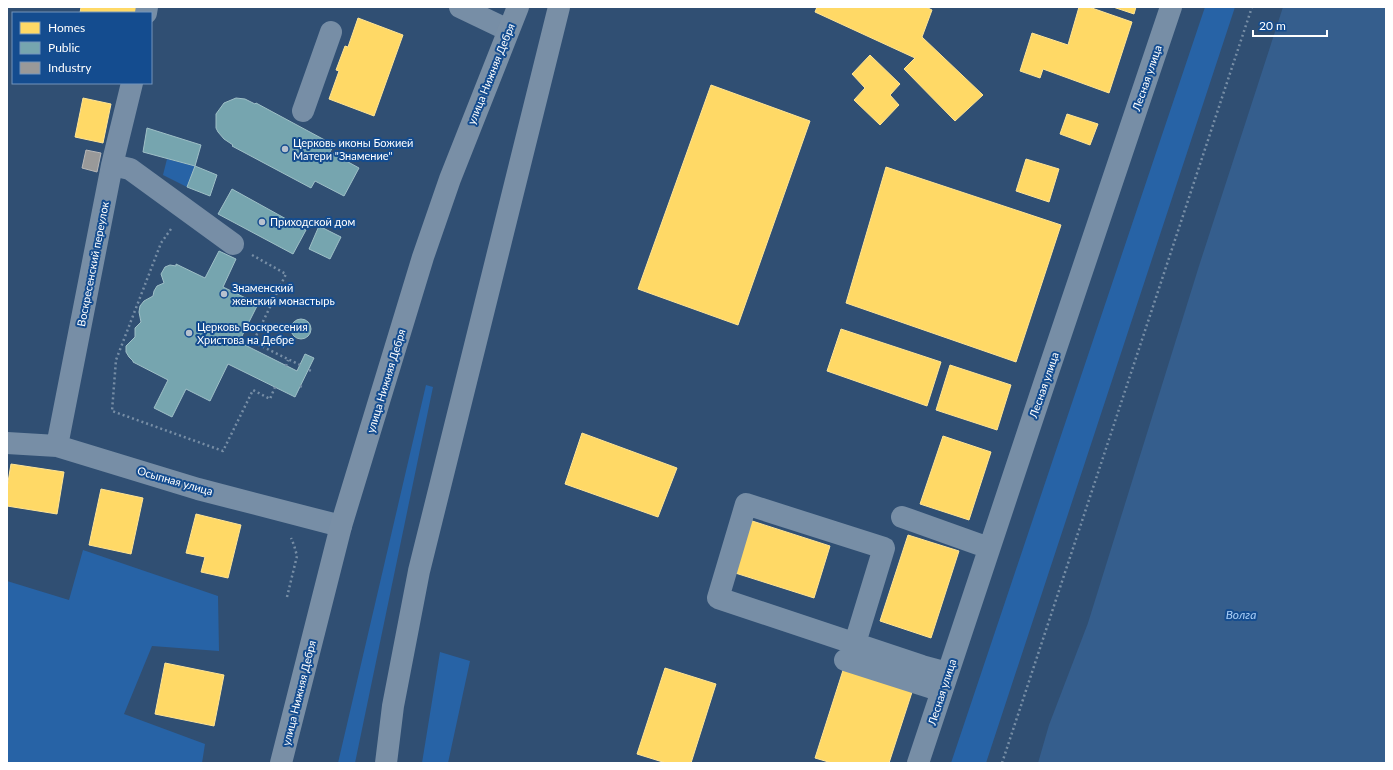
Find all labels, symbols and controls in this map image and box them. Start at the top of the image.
legend [12,12,152,84]
scale bar [1253,12,1327,38]
text: 20 m [1259,18,1286,33]
text: Homes [48,20,85,35]
street label: улица Нижняя Дебря [464,21,517,126]
text: Public [48,40,80,55]
street label: Лесная улица [1129,43,1164,113]
text: Industry [48,60,92,75]
place label: Церковь иконы Божией Матери "Знамение" [293,136,413,162]
marker: Церковь иконы Божией Матери "Знамение" [280,144,290,154]
street label: Воскресенский переулок [74,200,111,328]
place label: Приходской дом [270,215,355,228]
marker: Приходской дом [257,217,267,227]
place label: Знаменский женский монастырь [232,281,335,307]
marker: Знаменский женский монастырь [219,289,229,299]
place label: Церковь Воскресения Христова на Дебре [197,320,308,346]
street label: улица Нижняя Дебря [363,327,408,434]
marker: Церковь Воскресения Христова на Дебре [184,328,194,338]
street label: Лесная улица [1026,350,1061,420]
street label: Осыпная улица [136,464,214,498]
water label: Волга [1226,607,1256,622]
street label: улица Нижняя Дебря [279,639,318,747]
street label: Лесная улица [924,657,958,728]

